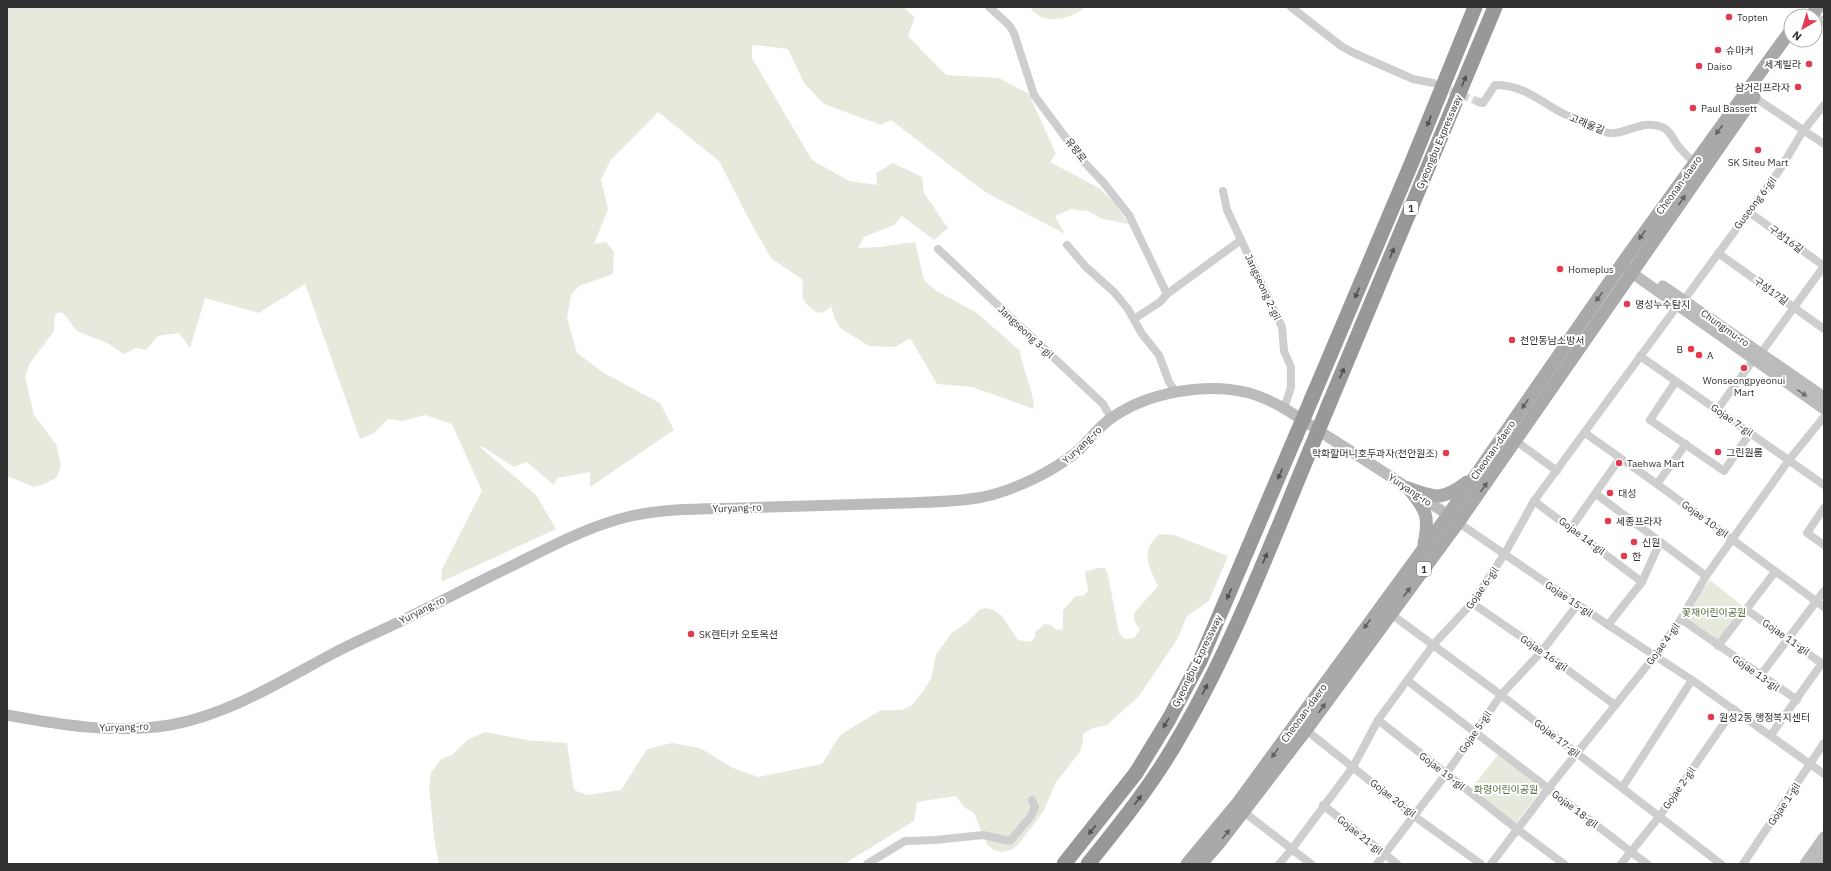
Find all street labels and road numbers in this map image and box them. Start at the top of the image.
street label: Gyeongbu Expressway [1413,93,1465,191]
street label: 고래울길 [1567,111,1607,137]
street label: 유량로 [1062,135,1090,165]
street label: Cheonan-daero [1653,153,1705,217]
street label: Guseong 6-gil [1731,174,1779,232]
road number: 1 [1404,201,1418,215]
street label: 구성16길 [1766,222,1806,256]
street label: Jangseong 2-gil [1242,252,1284,322]
street label: 구성17길 [1751,274,1791,308]
street label: Jangseong 3-gil [996,303,1057,361]
street label: Chungmu-ro [1698,307,1752,350]
street label: Gojae 7-gil [1708,401,1756,439]
street label: Cheonan-daero [1468,417,1519,482]
street label: Yuryang-ro [1059,423,1105,467]
street label: Yuryang-ro [1386,471,1434,509]
street label: Gojae 10-gil [1679,498,1731,541]
street label: Yuryang-ro [712,501,762,515]
street label: Gojae 14-gil [1556,514,1608,558]
road number: 1 [1417,562,1431,576]
street label: Gojae 6-gil [1463,564,1501,612]
street label: Gojae 15-gil [1543,578,1596,620]
street label: Yuryang-ro [397,593,447,627]
street label: Gyeongbu Expressway [1169,613,1225,709]
street label: Gojae 11-gil [1760,616,1812,658]
street label: Gojae 4-gil [1643,620,1683,668]
street label: Gojae 16-gil [1518,632,1570,674]
street label: Gojae 13-gil [1730,652,1782,694]
street label: Cheonan-daero [1278,681,1330,745]
street label: Gojae 5-gil [1456,708,1494,756]
street label: Gojae 17-gil [1531,716,1583,760]
street label: Yuryang-ro [99,720,149,734]
street label: Gojae 19-gil [1416,749,1468,793]
street label: Gojae 2-gil [1660,764,1698,812]
street label: Gojae 20-gil [1367,776,1419,820]
street label: Gojae 1-gil [1765,780,1803,828]
street label: Gojae 18-gil [1549,787,1601,831]
street label: Gojae 21-gil [1335,813,1386,857]

